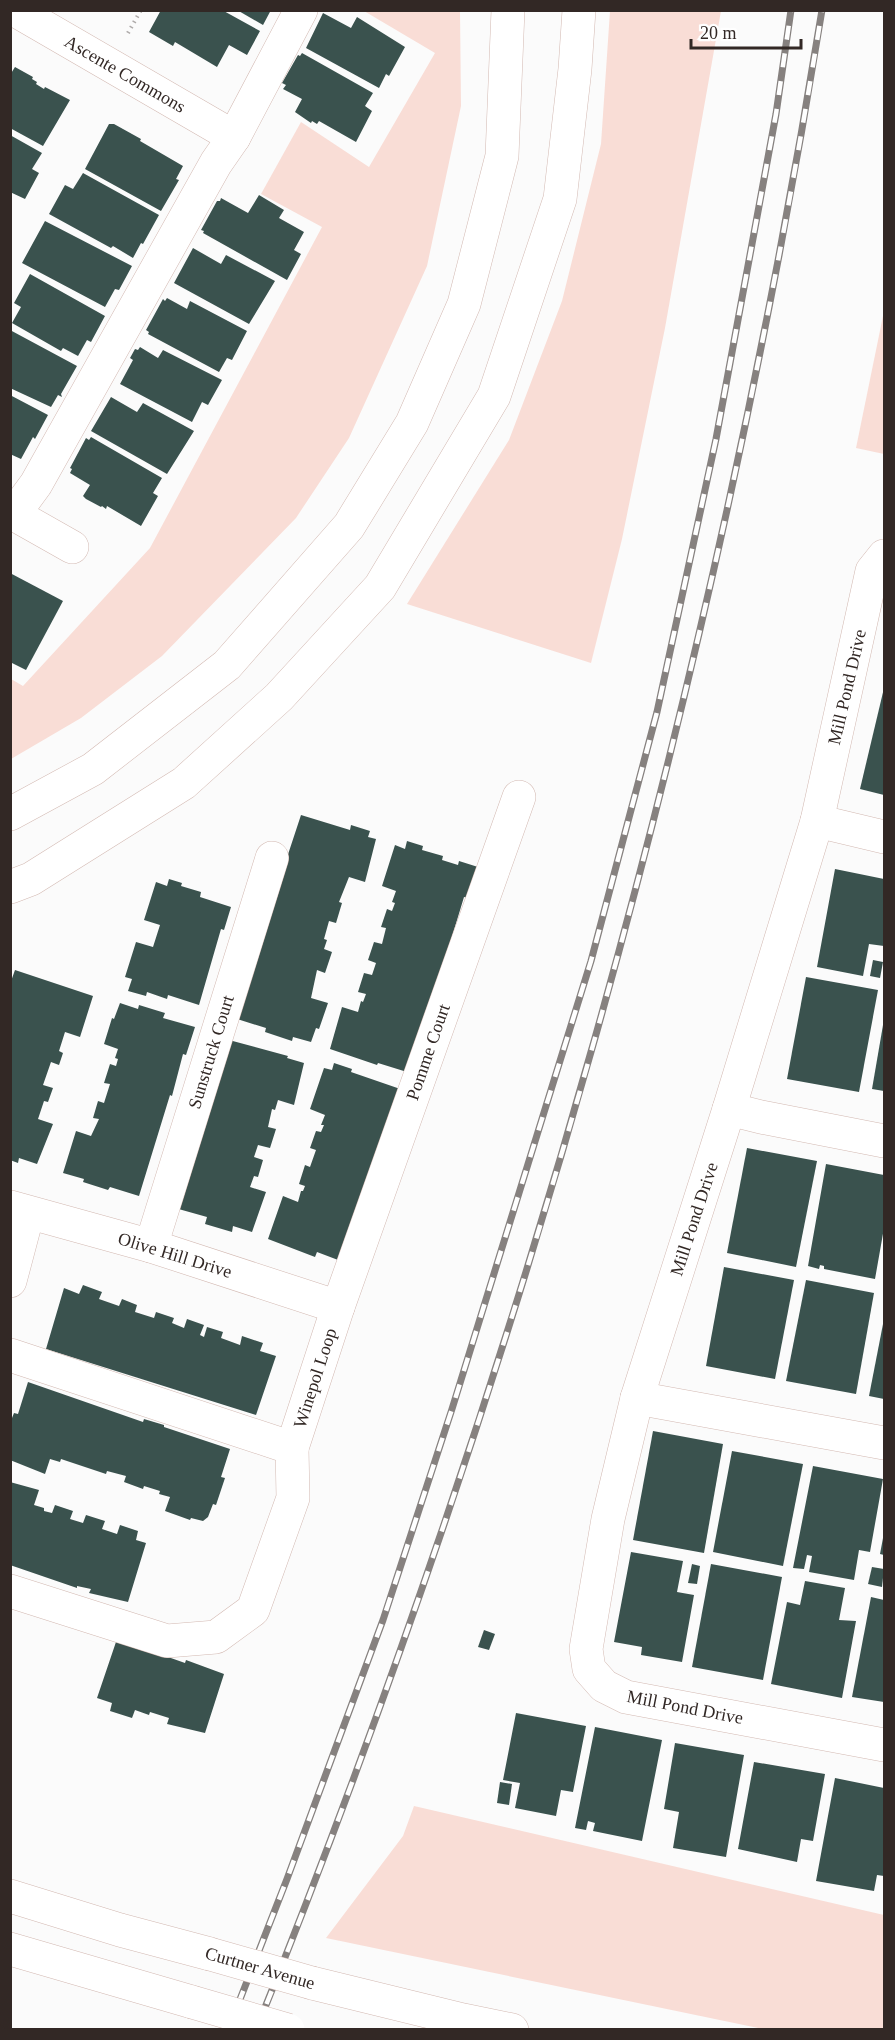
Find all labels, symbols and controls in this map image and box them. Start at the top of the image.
scale bar [691,12,800,50]
text: 20 m [700,23,737,43]
street label: Ascente Commons [61,31,189,117]
street label: Mill Pond Drive [824,627,870,747]
street label: Sunstruck Court [184,993,238,1111]
street label: Pomme Court [402,1001,454,1103]
street label: Mill Pond Drive [666,1160,722,1278]
street label: Olive Hill Drive [116,1228,234,1282]
street label: Winepol Loop [289,1326,341,1430]
street label: Mill Pond Drive [625,1686,745,1728]
street label: Curtner Avenue [203,1943,317,1993]

